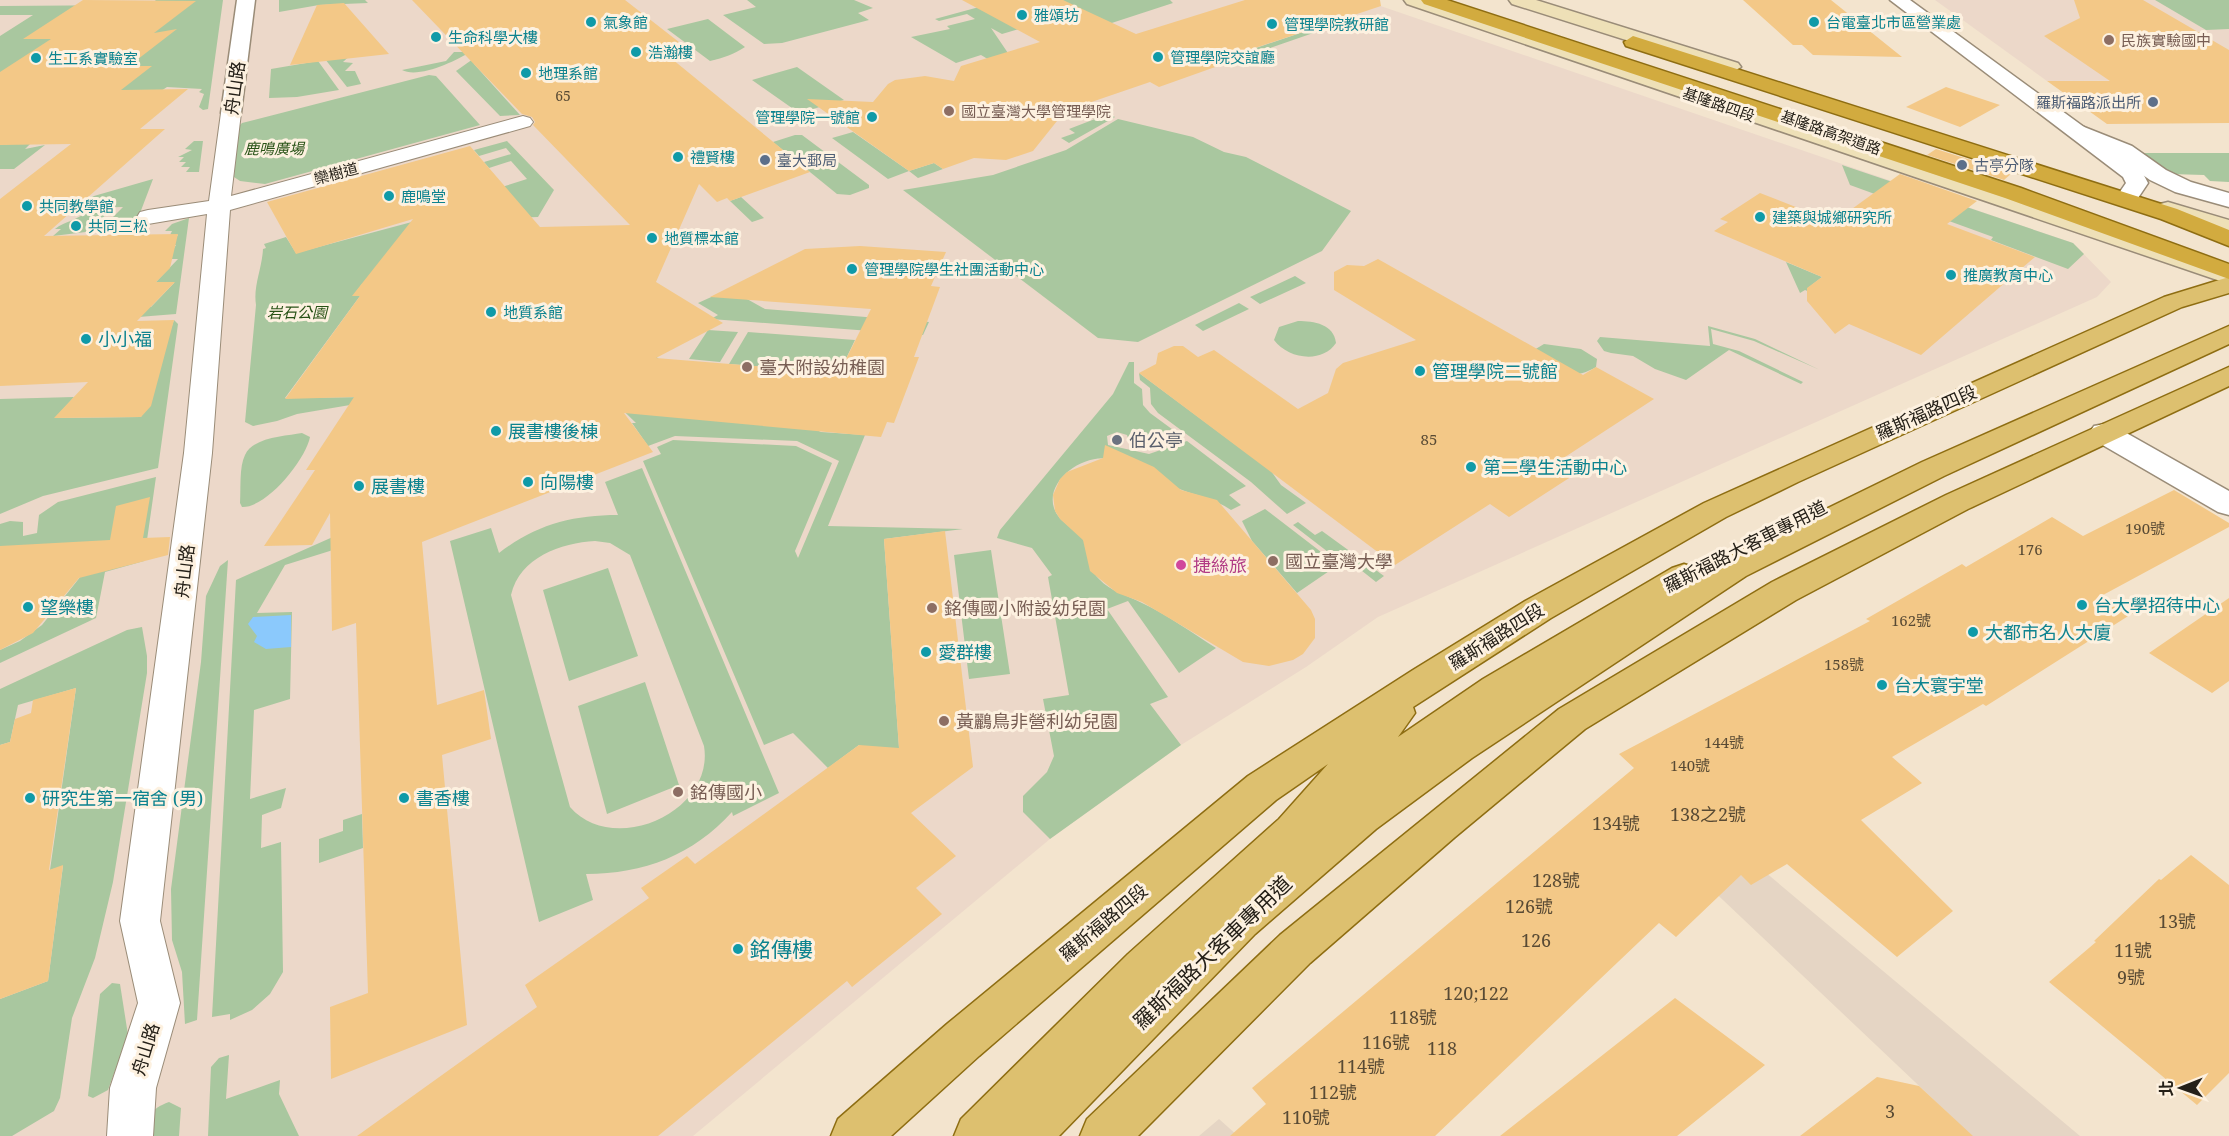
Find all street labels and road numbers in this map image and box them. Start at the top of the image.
street label: 舟山路 [218,60,250,116]
street label: 基隆路四段 [1680,82,1758,126]
street label: 基隆路高架道路 [1778,105,1884,159]
street label: 欒樹道 [312,158,360,188]
street label: 羅斯福路四段 [1872,379,1980,445]
street label: 羅斯福路大客車專用道 [1659,494,1831,598]
street label: 舟山路 [169,543,199,599]
street label: 羅斯福路四段 [1444,597,1548,675]
street label: 羅斯福路大客車專用道 [1127,869,1297,1035]
street label: 羅斯福路四段 [1054,878,1152,966]
street label: 舟山路 [126,1020,164,1078]

